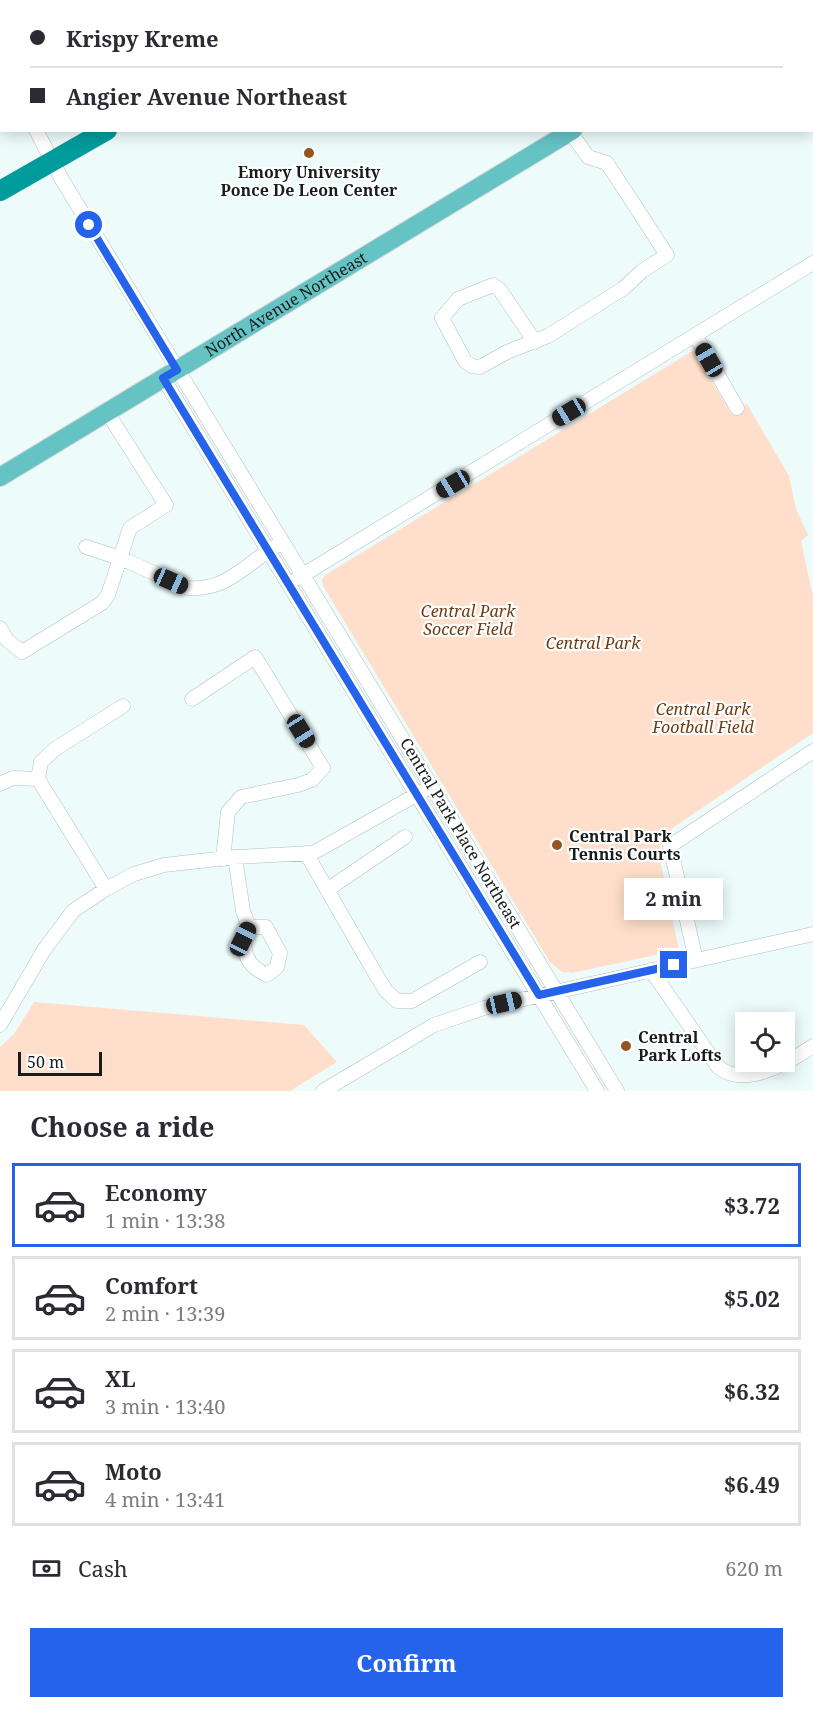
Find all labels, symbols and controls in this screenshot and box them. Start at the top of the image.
text: Krispy Kreme [66,23,219,53]
text: Angier Avenue Northeast [66,81,347,111]
marker: Emory University Ponce De Leon Center [302,146,316,160]
place label: Emory University Ponce De Leon Center [221,161,398,201]
route start [75,211,102,238]
street label: North Avenue Northeast [201,246,371,361]
car [692,340,726,380]
car [549,395,589,429]
car [433,467,473,501]
car [151,565,191,597]
park label: Central Park Soccer Field [421,600,516,640]
park label: Central Park [546,632,641,654]
park label: Central Park Football Field [651,698,754,738]
car [284,711,318,751]
street label: Central Park Place Northeast [395,734,527,933]
place label: Central Park Tennis Courts [569,825,681,865]
marker: Central Park Tennis Courts [550,838,564,852]
callout: 2 min [624,878,724,920]
text: 2 min [645,885,702,912]
car [227,919,259,959]
route end [660,951,687,978]
car [484,990,524,1016]
map controls [735,1012,795,1072]
button: locate [735,1012,795,1072]
place label: Central Park Lofts [638,1026,722,1066]
marker: Central Park Lofts [619,1039,633,1053]
scale bar [18,1049,102,1076]
text: 50 m [27,1051,64,1073]
text: Choose a ride [30,1108,215,1145]
text: Economy [105,1177,207,1207]
icon: car [33,1178,87,1232]
text: $3.72 [724,1190,780,1220]
text: 1 min · 13:38 [105,1207,225,1234]
text: Comfort [105,1270,198,1300]
icon: car [33,1271,87,1325]
text: $5.02 [724,1283,780,1313]
text: 2 min · 13:39 [105,1300,225,1327]
text: XL [105,1363,136,1393]
icon: car [33,1364,87,1418]
text: $6.32 [724,1376,780,1406]
text: 3 min · 13:40 [105,1393,225,1420]
text: Moto [105,1456,162,1486]
icon: car [33,1457,87,1511]
text: $6.49 [724,1469,780,1499]
text: 4 min · 13:41 [105,1486,225,1513]
icon: cash [30,1552,63,1585]
text: Cash [78,1553,128,1583]
text: 620 m [725,1555,783,1582]
button: Confirm [30,1628,783,1697]

